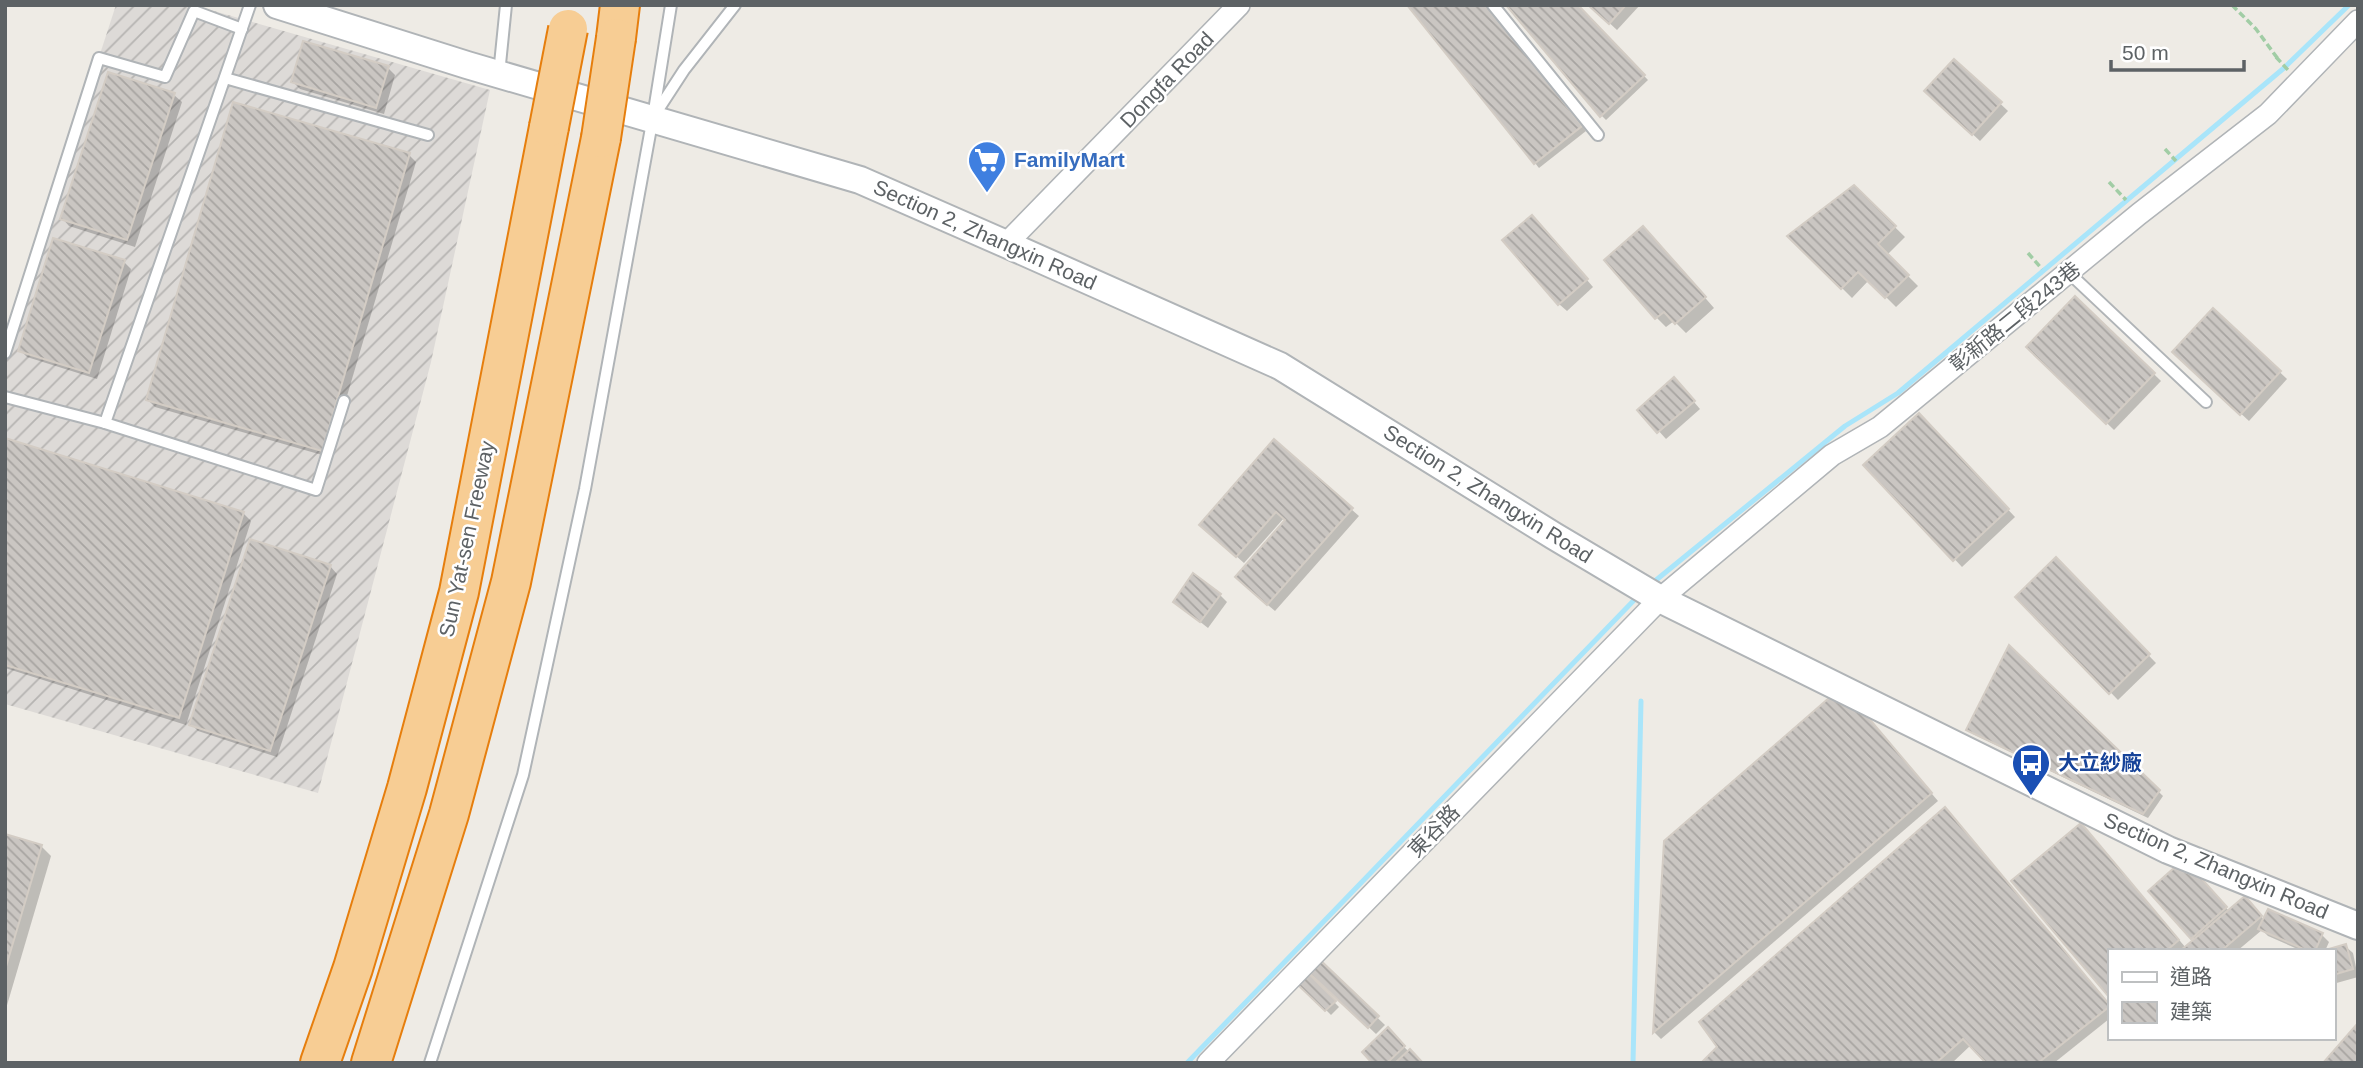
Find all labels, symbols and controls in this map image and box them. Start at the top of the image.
street label: Dongfa Road [1115,27,1218,132]
scale bar [2111,28,2244,72]
text: 50 m [2122,41,2169,64]
supermarket icon: FamilyMart [966,139,1008,194]
place label: FamilyMart [1014,148,1125,171]
street label: Section 2, Zhangxin Road [870,175,1100,294]
street label: 彰新路二段243巷 [1945,257,2085,376]
street label: Section 2, Zhangxin Road [1380,420,1597,567]
street label: Sun Yat-sen Freeway [434,438,499,639]
bus stop icon: 大立紗廠 [2010,742,2052,797]
place label: 大立紗廠 [2058,751,2142,774]
street label: 東谷路 [1403,800,1464,861]
street label: Section 2, Zhangxin Road [2100,808,2332,923]
legend [2108,949,2335,1040]
text: 道路 [2170,965,2212,988]
text: 建築 [2170,1000,2212,1023]

